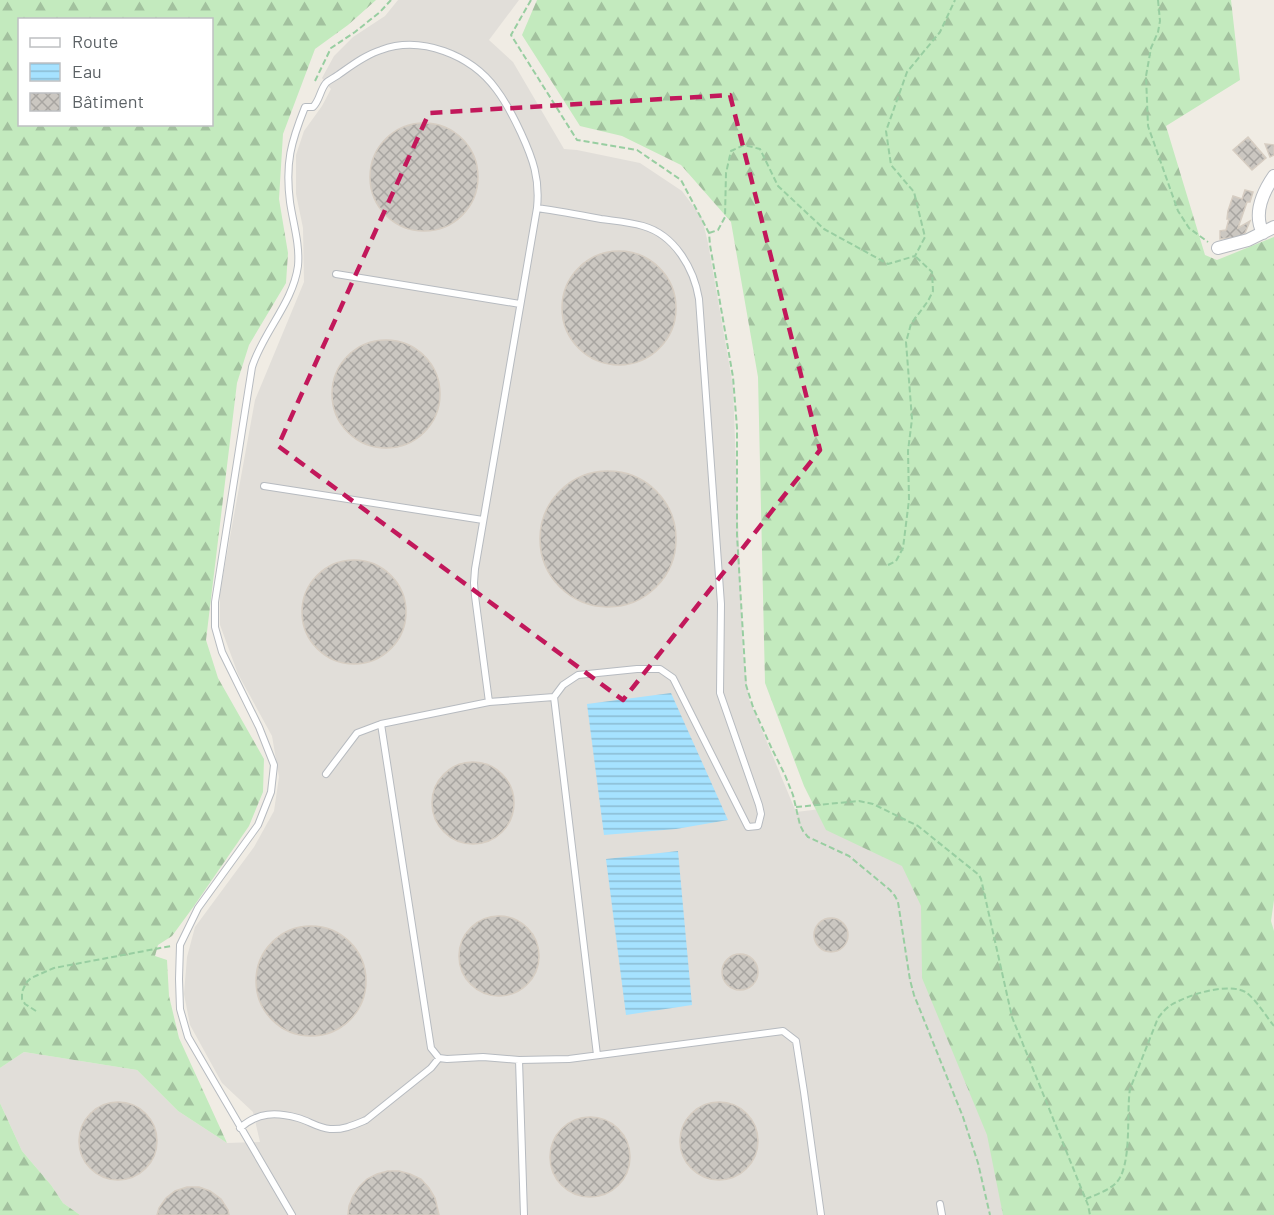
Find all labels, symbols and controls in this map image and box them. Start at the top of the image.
legend [18,18,213,126]
text: Route [72,30,118,52]
text: Eau [72,60,102,82]
text: Bâtiment [72,90,144,112]

